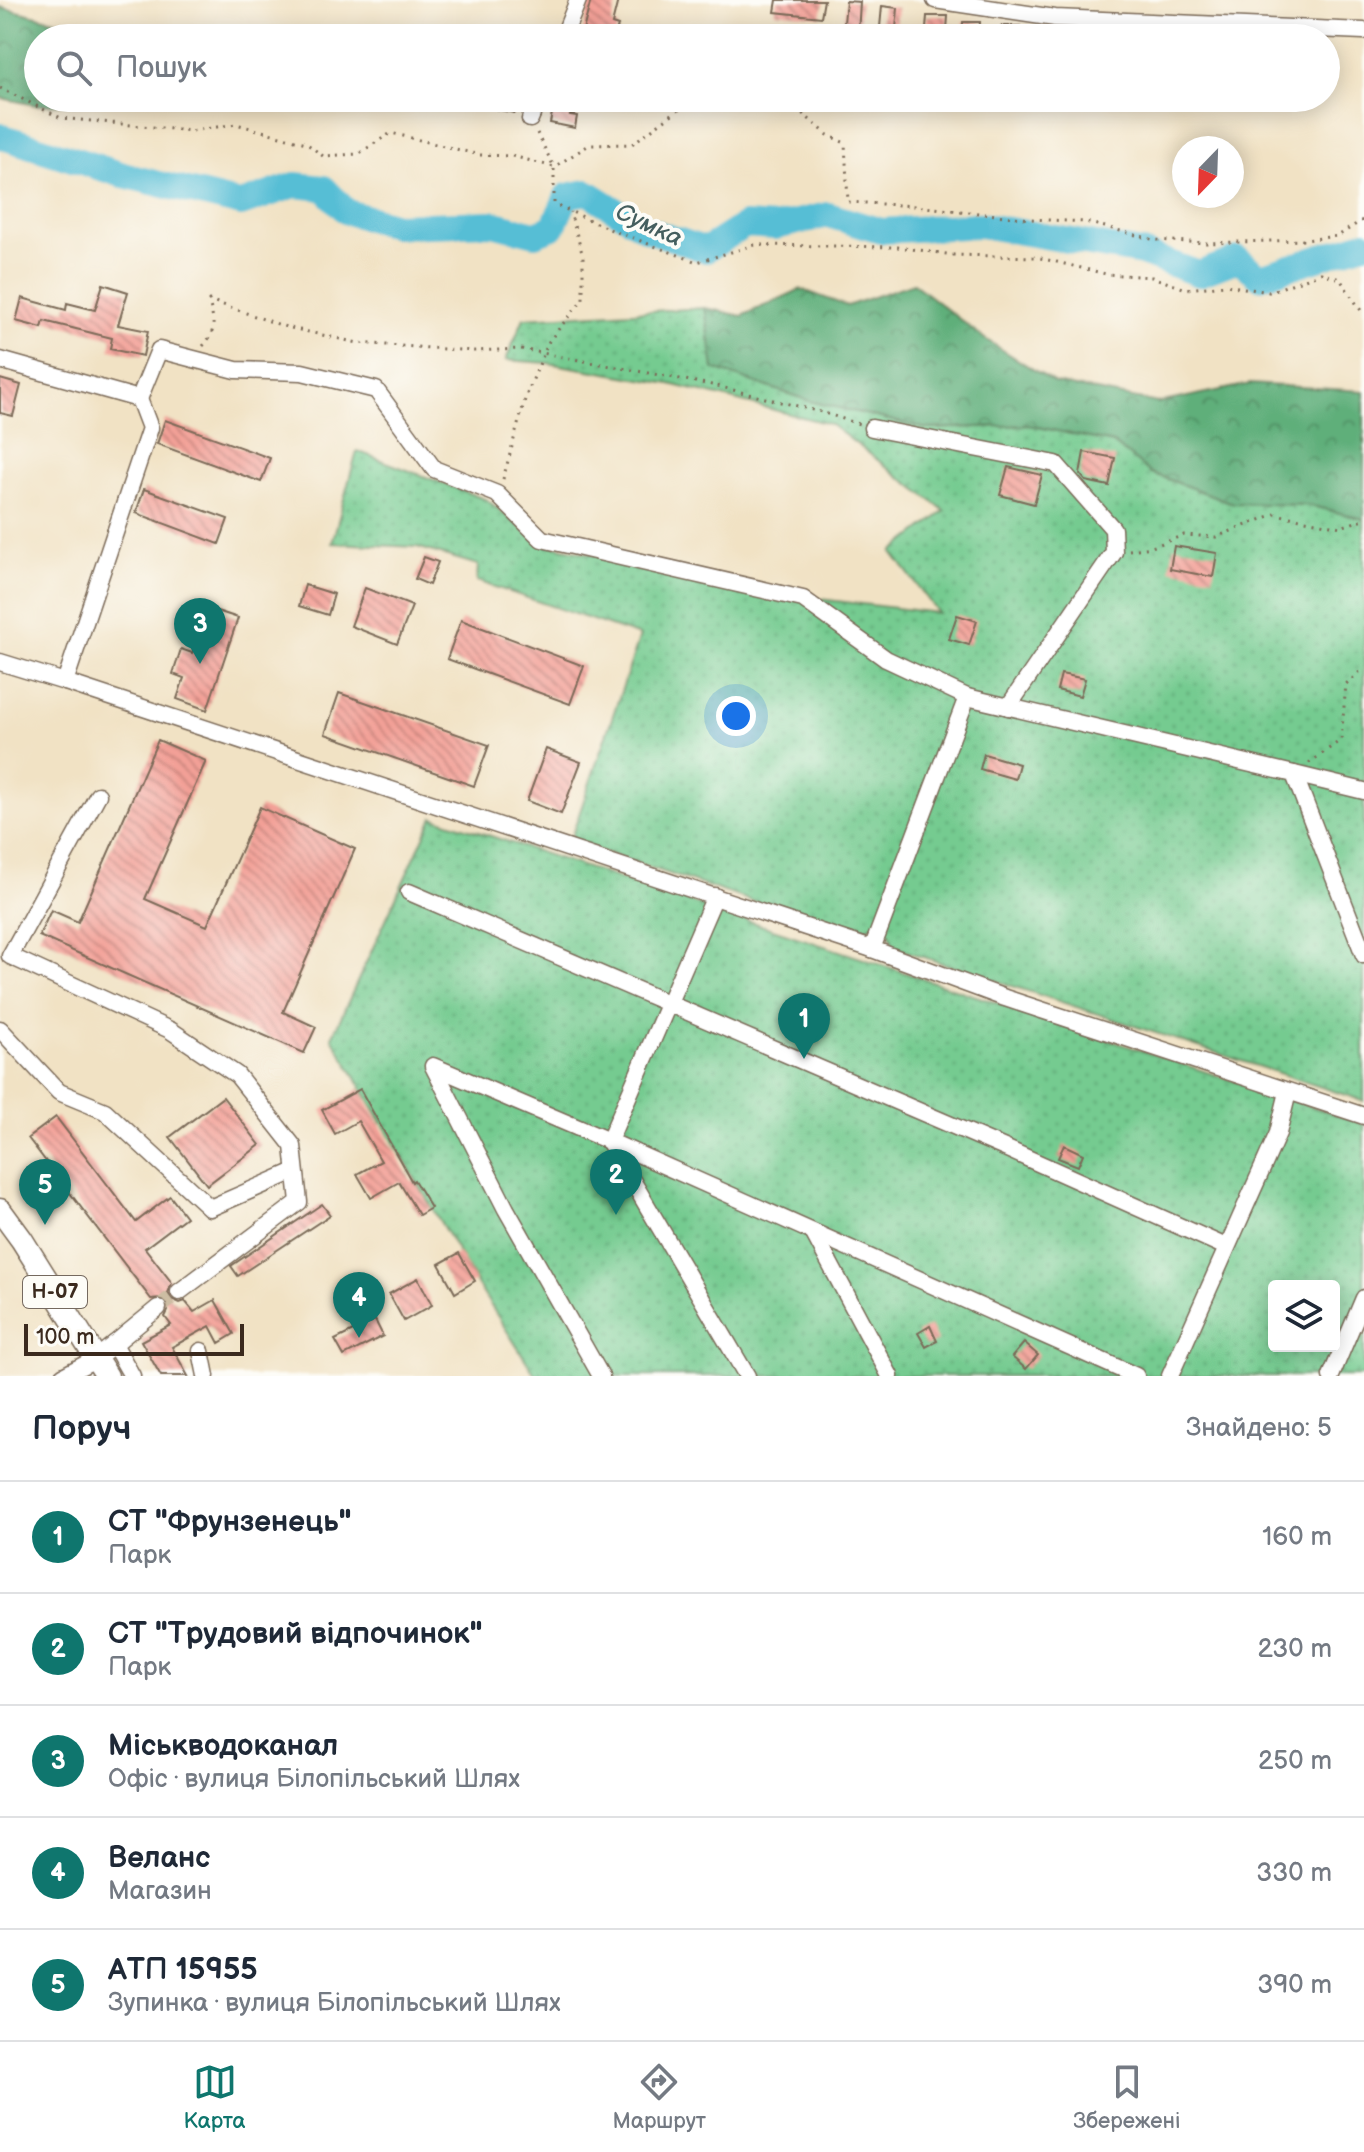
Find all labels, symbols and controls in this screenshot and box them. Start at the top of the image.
search box [24,24,1340,112]
icon: search [52,46,96,90]
text: Пошук [116,50,207,86]
north arrow [1172,136,1244,208]
water label: Сумка [611,197,687,253]
pin: 3 [174,598,226,664]
your location [716,696,756,736]
pin: 1 [778,993,830,1059]
pin: 2 [590,1149,642,1215]
pin: 5 [19,1159,71,1225]
pin: 4 [333,1272,385,1338]
road number: Н-07 [23,1276,87,1308]
map controls [1268,1280,1340,1352]
button: layers [1268,1280,1340,1352]
scale bar [24,1320,244,1356]
text: 100 m [36,1324,95,1351]
text: Поруч [32,1408,131,1449]
text: Знайдено: 5 [1186,1413,1332,1444]
text: СТ "Фрунзенець" [108,1504,352,1540]
text: 1 [53,1522,63,1553]
text: 160 m [1262,1522,1332,1553]
text: Парк [108,1540,171,1571]
text: СТ "Трудовий відпочинок" [108,1616,483,1652]
text: 2 [50,1634,66,1665]
text: 230 m [1257,1634,1332,1665]
text: Парк [108,1652,171,1683]
text: Міськводоканал [108,1728,338,1764]
text: 3 [50,1746,66,1777]
text: 250 m [1258,1746,1332,1777]
text: Офіс · вулиця Білопільський Шлях [108,1764,520,1795]
text: Веланс [108,1840,210,1876]
text: 4 [50,1858,66,1889]
text: 330 m [1256,1858,1332,1889]
text: Магазин [108,1876,212,1907]
text: АТП 15955 [108,1952,258,1988]
text: 5 [50,1970,66,2001]
text: 390 m [1257,1970,1332,2001]
text: Зупинка · вулиця Білопільський Шлях [108,1988,561,2019]
tab: Карта [184,2060,245,2135]
tab: Маршрут [613,2060,706,2135]
tab: Збережені [1073,2060,1180,2135]

